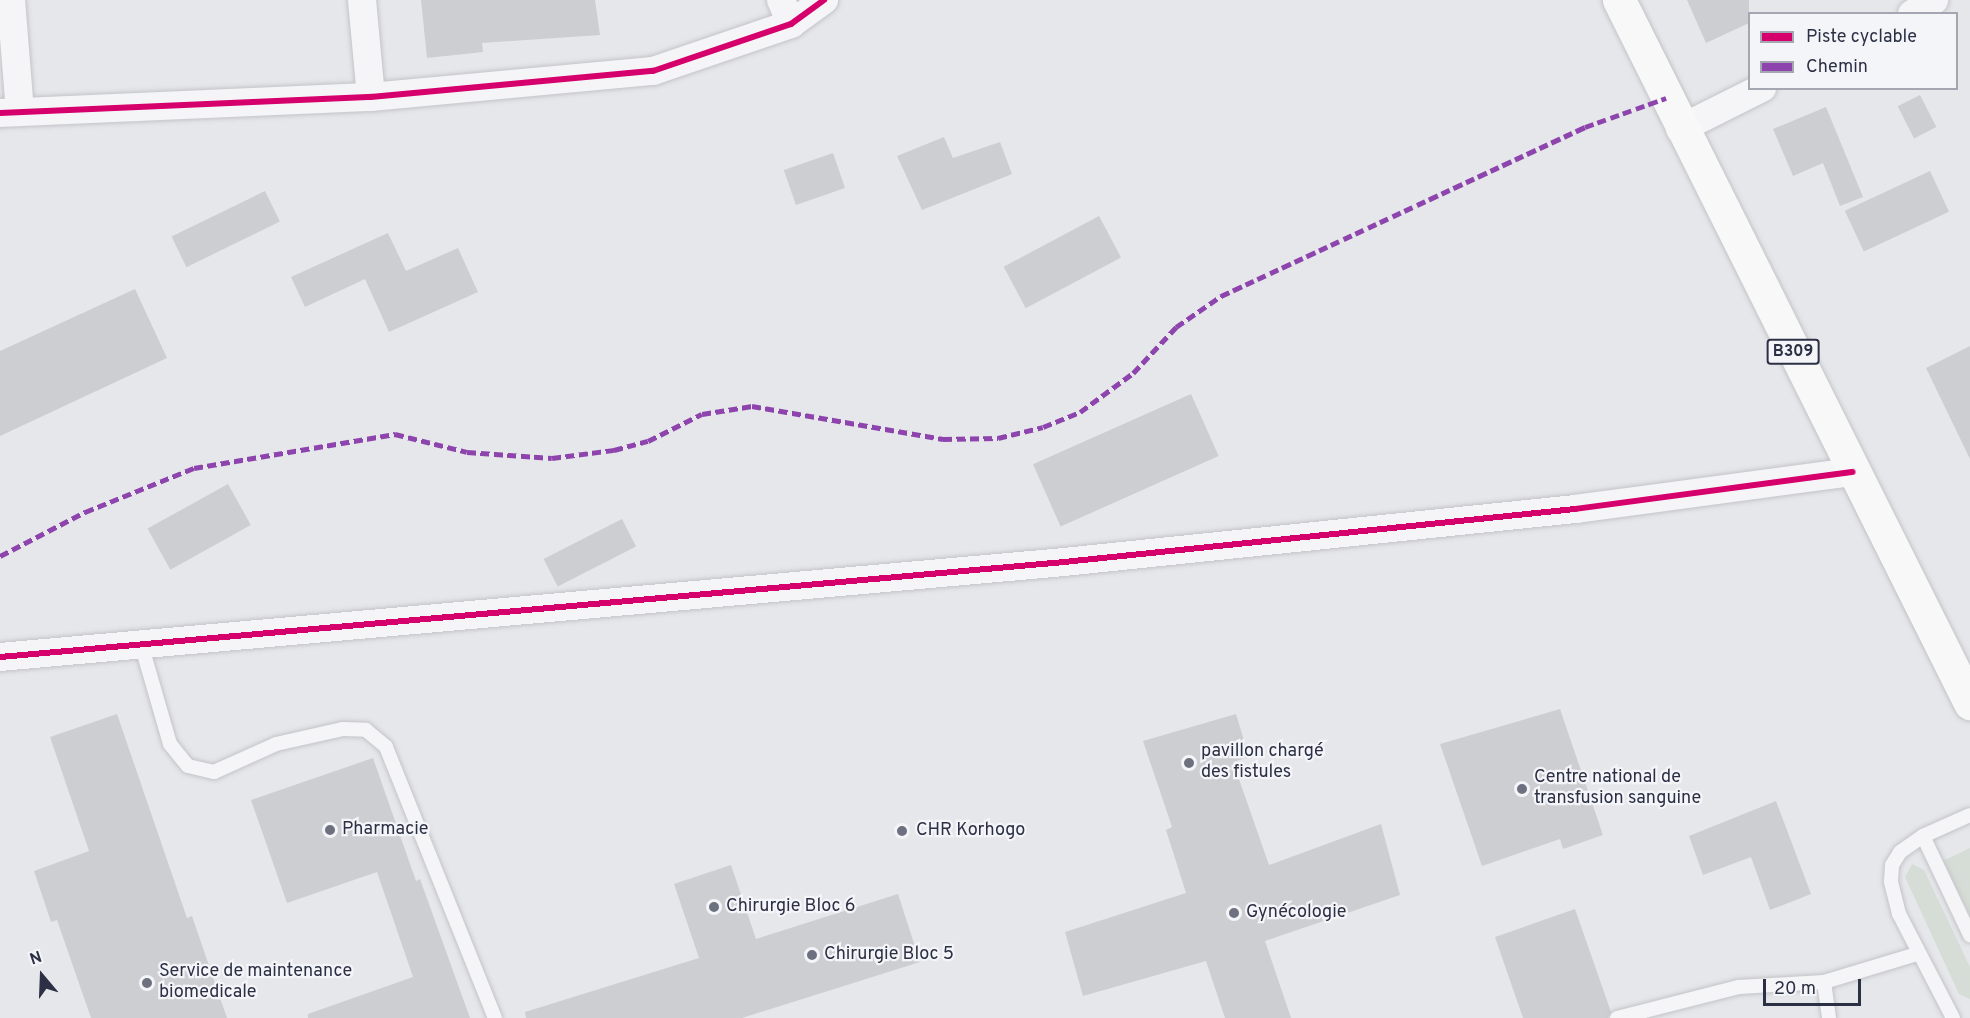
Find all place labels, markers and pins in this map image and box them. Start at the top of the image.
place label: pavillon chargé des fistules [1201,742,1324,784]
marker: pavillon chargé des fistules [1182,756,1196,770]
place label: Centre national de transfusion sanguine [1534,768,1701,810]
marker: Centre national de transfusion sanguine [1515,782,1529,796]
place label: Pharmacie [342,819,429,841]
place label: CHR Korhogo [916,820,1025,842]
marker: CHR Korhogo [893,822,911,840]
marker: Pharmacie [323,823,337,837]
place label: Chirurgie Bloc 6 [726,896,855,918]
marker: Chirurgie Bloc 6 [707,900,721,914]
place label: Gynécologie [1246,902,1346,924]
marker: Gynécologie [1227,906,1241,920]
place label: Chirurgie Bloc 5 [824,944,954,966]
marker: Chirurgie Bloc 5 [805,948,819,962]
place label: Service de maintenance biomedicale [159,962,352,1004]
marker: Service de maintenance biomedicale [140,976,154,990]

